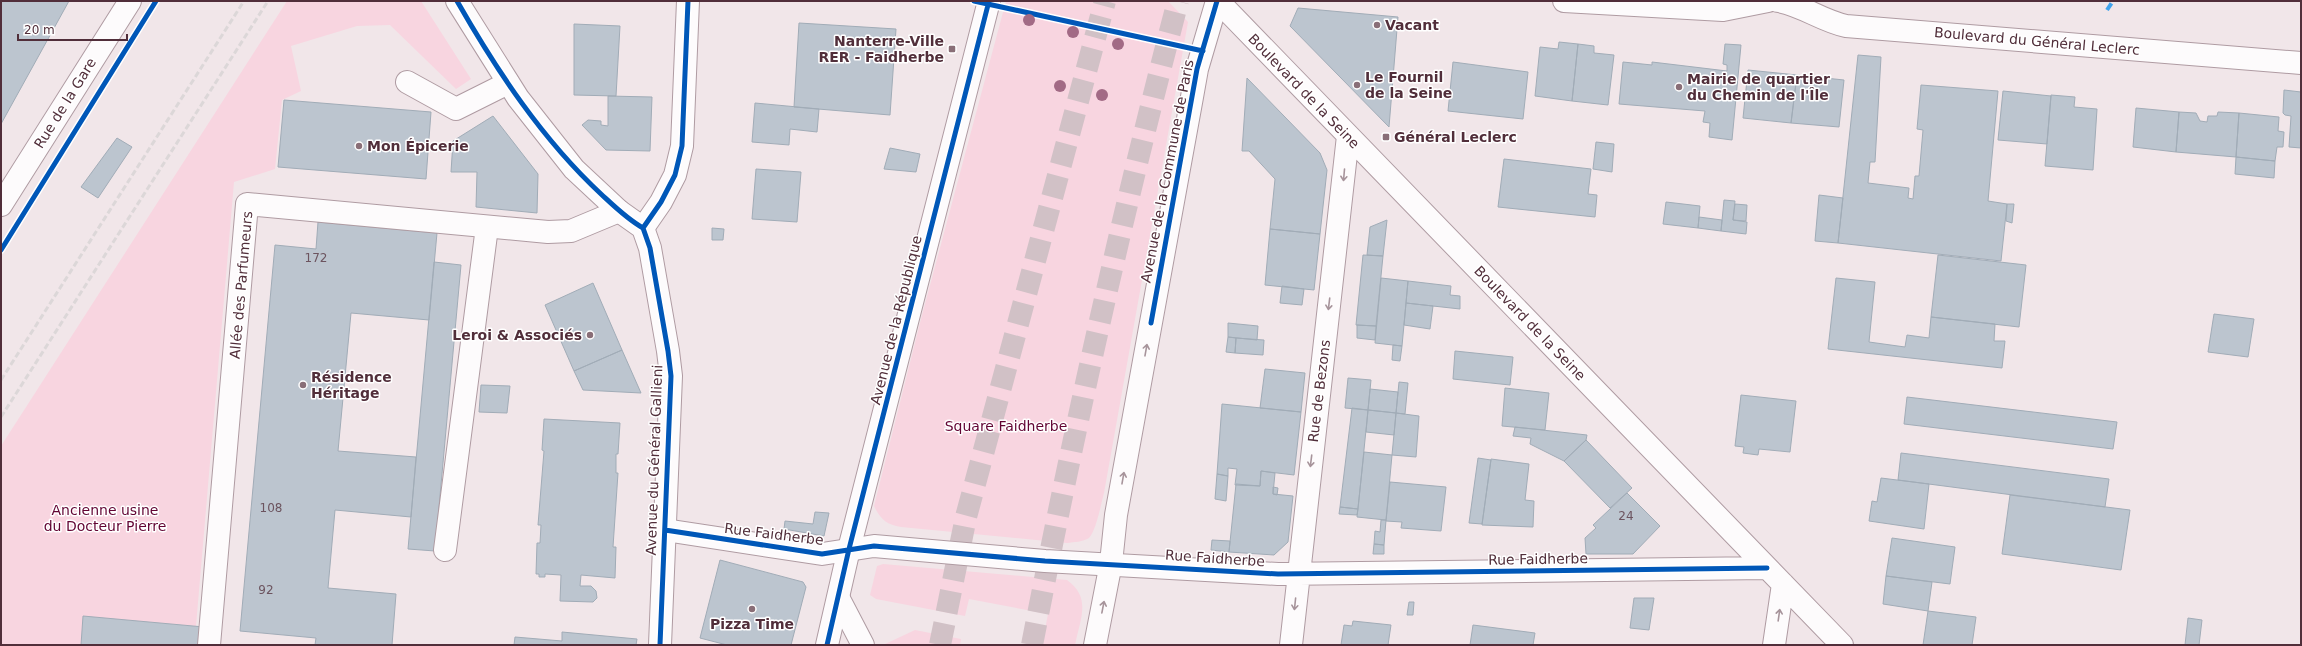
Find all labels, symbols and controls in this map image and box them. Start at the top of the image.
scale bar [18,16,127,42]
place label: Vacant [1385,17,1439,33]
marker: Vacant [1372,20,1382,30]
text: 20 m [24,23,55,37]
street label: Boulevard du Général Leclerc [1933,24,2141,58]
street label: Boulevard de la Seine [1245,30,1363,152]
place label: Nanterre-Ville RER - Faidherbe [818,33,944,65]
marker: Nanterre-Ville RER - Faidherbe [947,44,957,54]
street label: Rue de la Gare [31,55,99,151]
street label: Avenue de la Commune de Paris [1137,58,1197,284]
place label: Le Fournil de la Seine [1365,69,1452,101]
place label: Mairie de quartier du Chemin de l'Île [1687,71,1830,103]
marker: Le Fournil de la Seine [1352,80,1362,90]
marker: Mairie de quartier du Chemin de l'Île [1674,82,1684,92]
place label: Général Leclerc [1394,129,1517,145]
marker: Général Leclerc [1381,132,1391,142]
place label: Mon Épicerie [367,138,469,154]
marker: Mon Épicerie [354,141,364,151]
one-way arrow [1341,168,1348,181]
street label: Allée des Parfumeurs [227,210,255,360]
street label: Avenue de la République [867,234,925,406]
house number: 172 [305,251,327,265]
street label: Boulevard de la Seine [1471,262,1589,384]
one-way arrow [1326,297,1333,310]
place label: Leroi & Associés [452,327,582,343]
marker: Leroi & Associés [585,330,595,340]
street label: Rue de Bezons [1305,339,1333,443]
one-way arrow [1142,344,1150,357]
street label: Avenue du Général Gallieni [643,364,665,556]
place label: Résidence Héritage [311,369,392,401]
marker: Résidence Héritage [298,380,308,390]
park label: Square Faidherbe [945,418,1067,434]
one-way arrow [1307,454,1315,467]
one-way arrow [1119,472,1127,485]
house number: 108 [260,501,282,515]
park label: Ancienne usine du Docteur Pierre [44,502,166,534]
house number: 24 [1618,509,1634,523]
street label: Rue Faidherbe [723,520,825,548]
street label: Rue Faidherbe [1165,547,1265,569]
street label: Rue Faidherbe [1488,550,1588,568]
house number: 92 [258,583,274,597]
one-way arrow [1291,597,1299,610]
one-way arrow [1099,601,1107,614]
marker: Pizza Time [747,604,757,614]
one-way arrow [1775,609,1783,622]
place label: Pizza Time [710,616,794,632]

